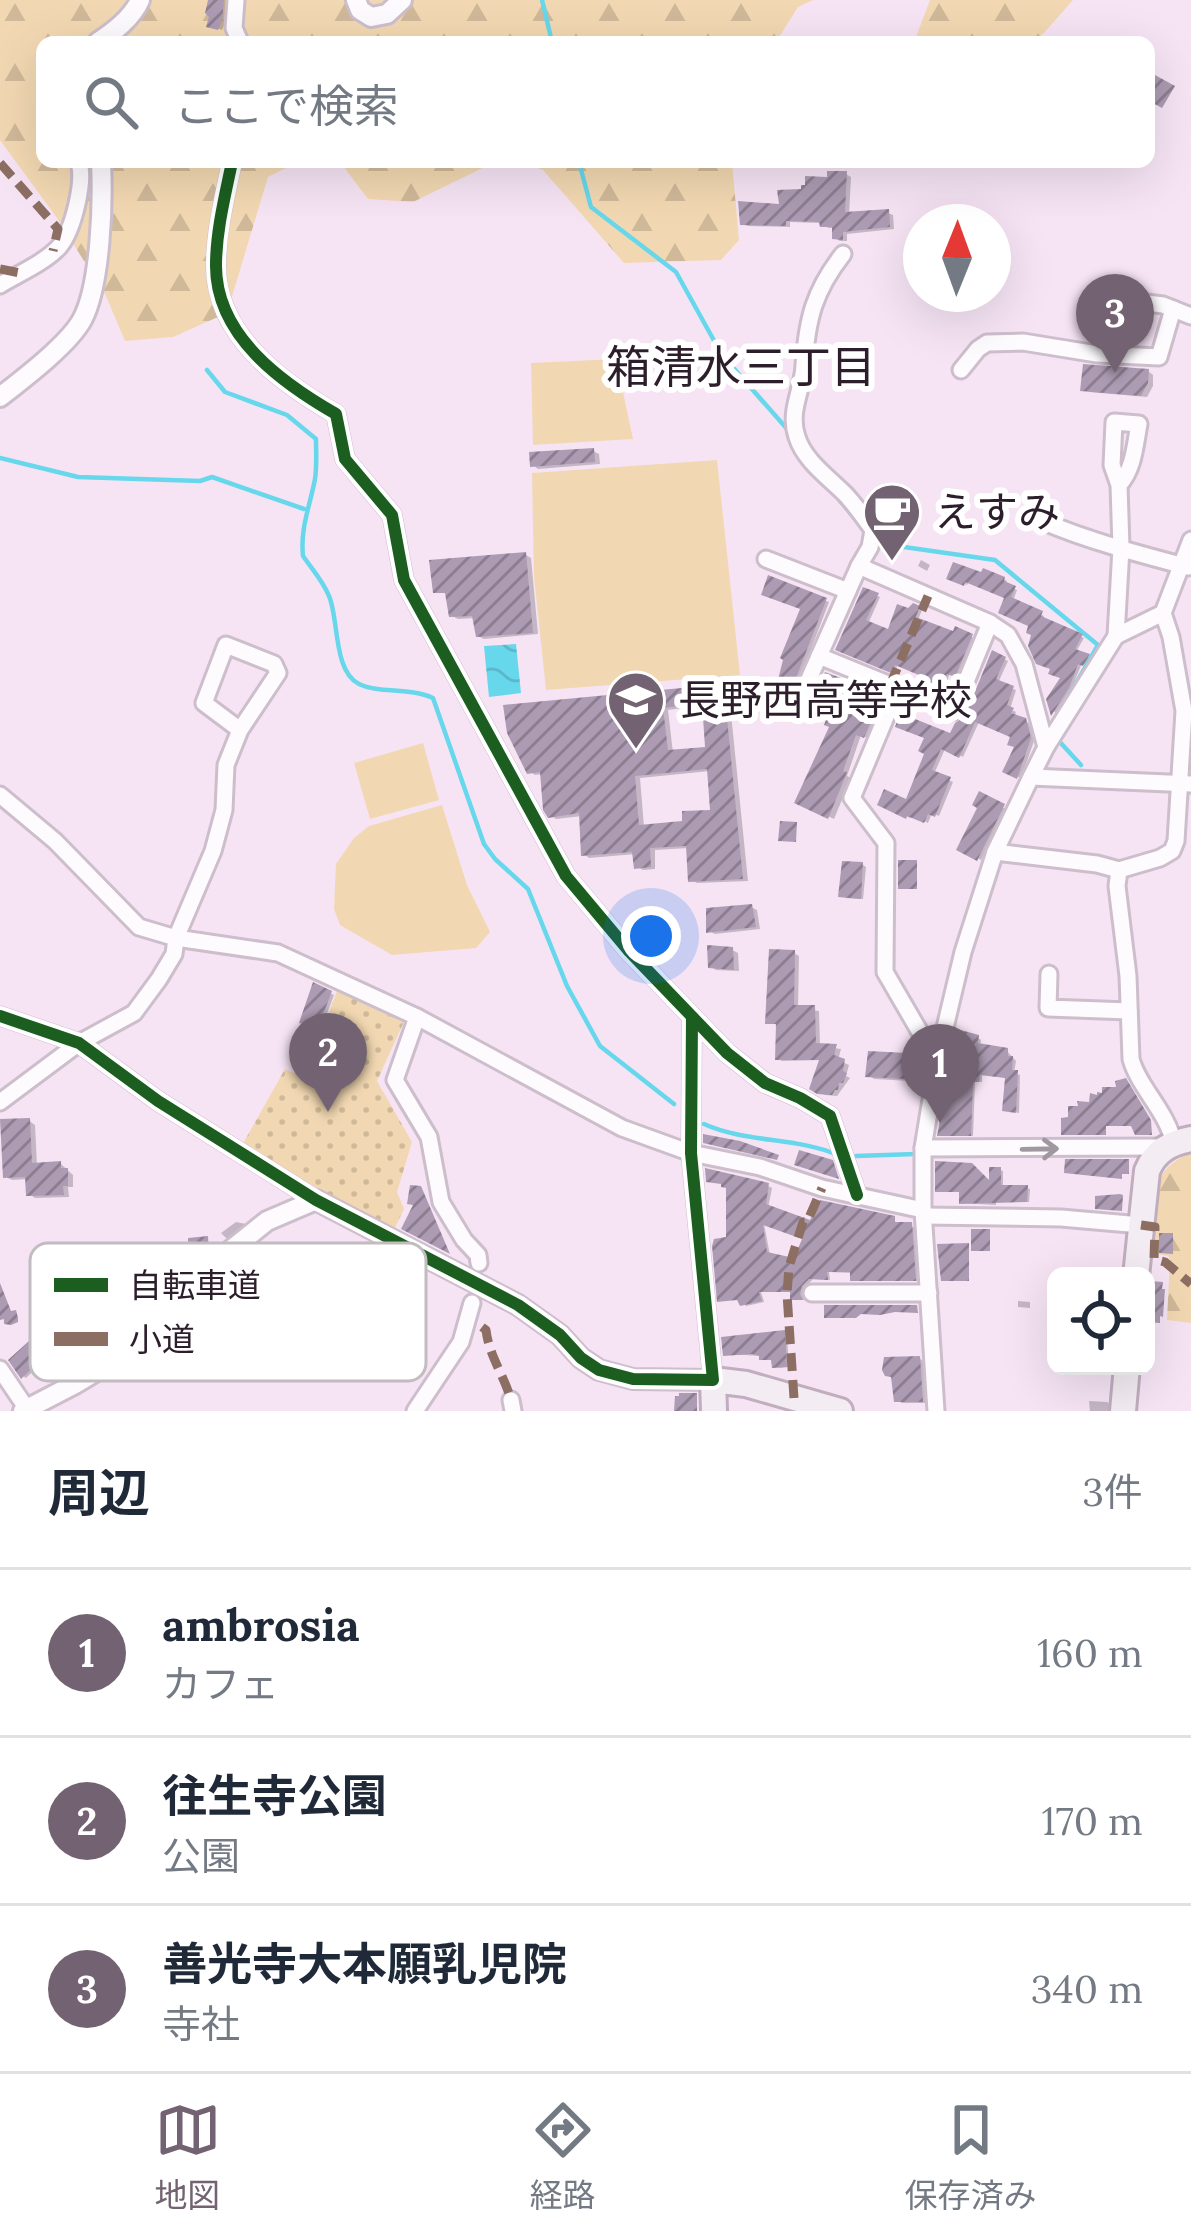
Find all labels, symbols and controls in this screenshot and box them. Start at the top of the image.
search box [36,36,1155,168]
icon: search [78,69,144,135]
text: ここで検索 [174,77,399,134]
north arrow [903,204,1011,312]
pin: 3 [1076,274,1154,373]
district label: 箱清水三丁目 [606,338,876,395]
cafe icon: えすみ [861,481,923,563]
place label: えすみ [934,485,1060,539]
school or university icon: 長野西高等学校 [605,669,667,751]
place label: 長野西高等学校 [678,673,972,727]
your location [621,906,681,966]
pin: 2 [289,1013,367,1112]
pin: 1 [901,1024,979,1123]
one-way arrow [1020,1137,1059,1160]
legend [30,1243,426,1381]
text: 自転車道 [129,1264,261,1306]
map controls [1047,1267,1155,1375]
button: locate [1047,1267,1155,1375]
text: 小道 [129,1318,195,1360]
text: 周辺 [48,1460,150,1525]
text: 3件 [1082,1467,1143,1517]
text: ambrosia [162,1596,360,1653]
text: 1 [79,1628,95,1678]
text: 160 m [1037,1628,1143,1678]
text: カフェ [162,1659,279,1709]
text: 往生寺公園 [162,1767,387,1824]
text: 2 [77,1796,97,1846]
text: 170 m [1041,1796,1143,1846]
text: 公園 [162,1831,240,1881]
text: 善光寺大本願乳児院 [162,1935,567,1992]
text: 3 [76,1964,98,2014]
text: 340 m [1031,1964,1143,2014]
text: 寺社 [162,1999,240,2049]
tab: 地図 [155,2097,221,2217]
tab: 経路 [530,2097,596,2217]
tab: 保存済み [905,2097,1037,2217]

